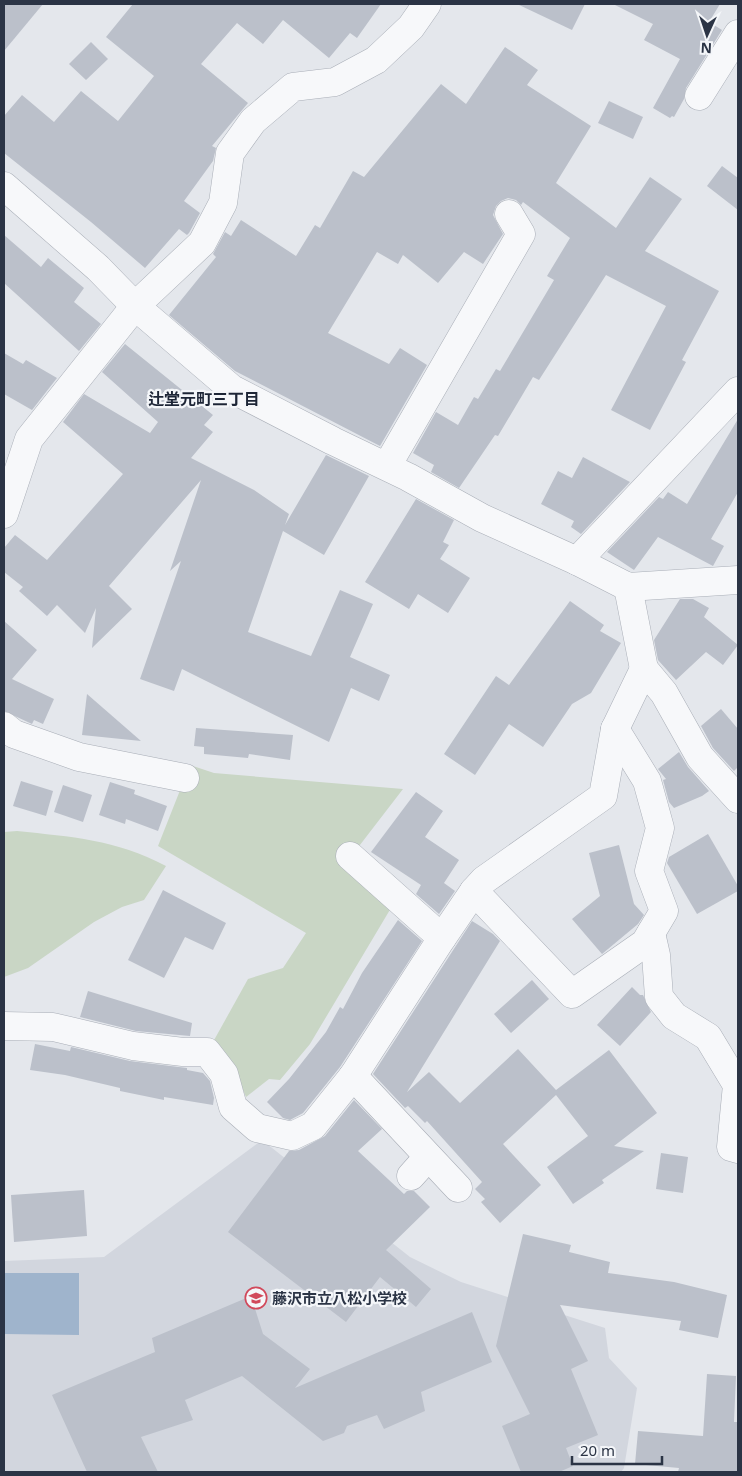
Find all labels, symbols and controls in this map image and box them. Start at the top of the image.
north arrow [682,10,732,60]
text: N [700,39,712,58]
district label: 辻堂元町三丁目 [148,388,260,410]
school or university icon: 藤沢市立八松小学校 [244,1286,268,1310]
place label: 藤沢市立八松小学校 [272,1288,407,1308]
scale bar [572,1434,662,1466]
text: 20 m [580,1440,615,1460]

